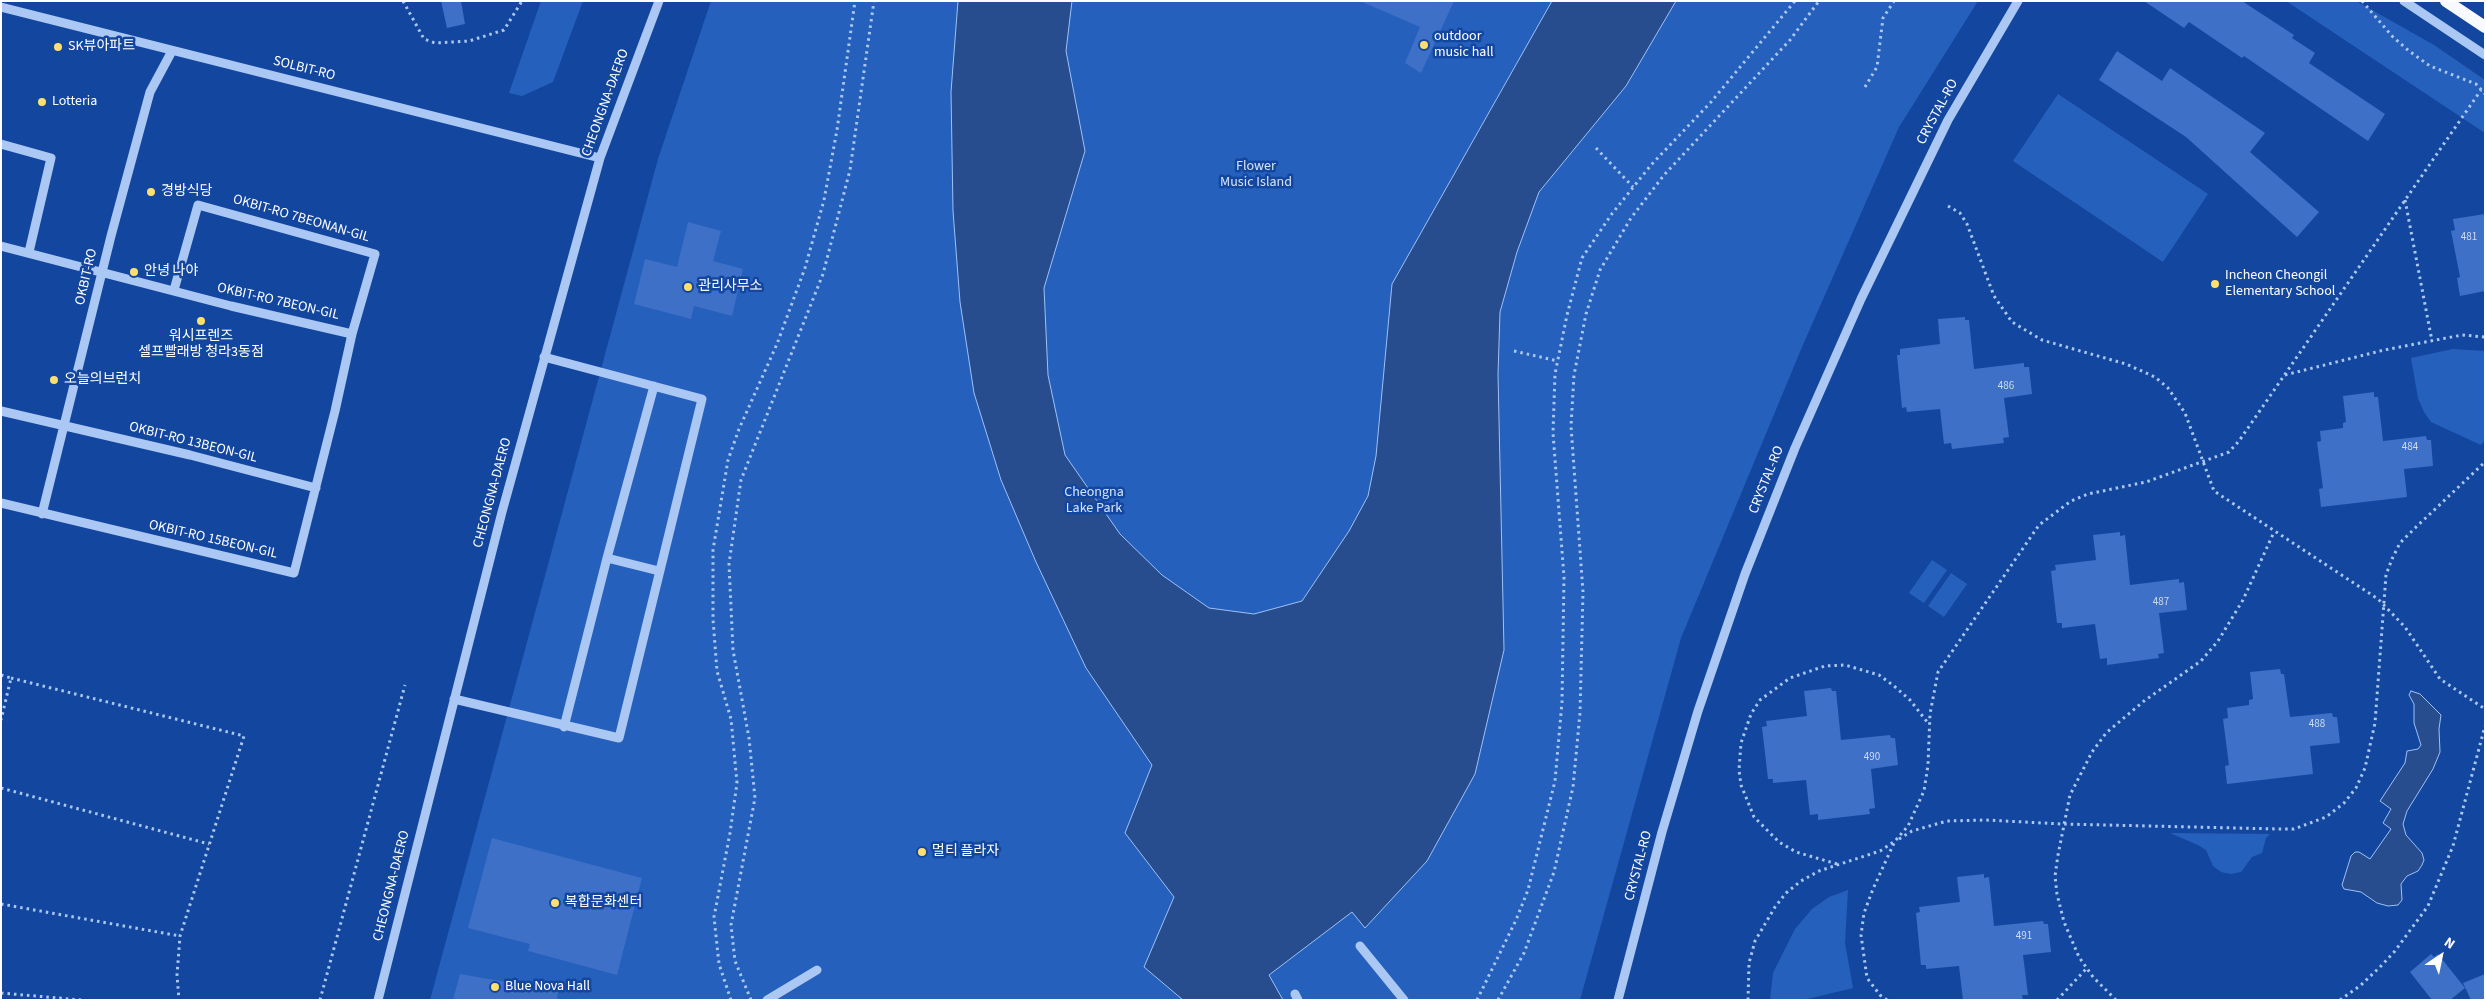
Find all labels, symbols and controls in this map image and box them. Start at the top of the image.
place label: outdoor music hall [1434,29,1494,62]
place label: SK뷰아파트 [68,39,135,55]
marker: outdoor music hall [1418,39,1430,51]
marker: SK뷰아파트 [52,41,64,53]
street label: CHEONGNA-DAERO [579,47,633,159]
street label: SOLBIT-RO [271,53,337,85]
street label: CRYSTAL-RO [1914,76,1962,148]
place label: Lotteria [52,94,97,110]
marker: Lotteria [36,96,48,108]
park label: Flower Music Island [1220,159,1292,192]
place label: 경방식당 [161,184,213,200]
marker: 경방식당 [145,186,157,198]
street label: OKBIT-RO 7BEONAN-GIL [231,191,371,247]
house number: 481 [2461,231,2477,245]
street label: OKBIT-RO [72,247,102,307]
place label: 안녕 나야 [144,264,198,280]
marker: 안녕 나야 [128,266,140,278]
place label: Incheon Cheongil Elementary School [2225,268,2335,300]
marker: Incheon Cheongil Elementary School [2209,278,2221,290]
place label: 관리사무소 [698,279,762,295]
street label: OKBIT-RO 7BEON-GIL [215,280,341,324]
marker: 관리사무소 [682,281,694,293]
marker: 워시프렌즈 셀프빨래방 청라3동점 [195,315,207,327]
place label: 워시프렌즈 셀프빨래방 청라3동점 [138,329,264,362]
place label: 오늘의브런치 [64,372,141,388]
marker: 오늘의브런치 [48,374,60,386]
house number: 486 [1998,380,2014,394]
street label: OKBIT-RO 13BEON-GIL [127,419,259,467]
street label: CHEONGNA-DAERO [470,436,516,550]
house number: 484 [2402,441,2418,455]
street label: CRYSTAL-RO [1746,444,1788,516]
park label: Cheongna Lake Park [1064,485,1124,518]
street label: OKBIT-RO 15BEON-GIL [147,517,279,563]
house number: 487 [2153,596,2169,610]
house number: 488 [2309,718,2325,732]
house number: 490 [1864,751,1880,765]
street label: CHEONGNA-DAERO [370,829,414,943]
street label: CRYSTAL-RO [1622,829,1656,903]
place label: 멀티 플라자 [932,844,999,860]
marker: 멀티 플라자 [916,846,928,858]
place label: 복합문화센터 [565,895,642,911]
marker: 복합문화센터 [549,897,561,909]
house number: 491 [2016,930,2032,944]
north arrow [2416,931,2466,981]
text: N [2440,933,2459,954]
place label: Blue Nova Hall [505,979,590,995]
marker: Blue Nova Hall [489,981,501,993]

